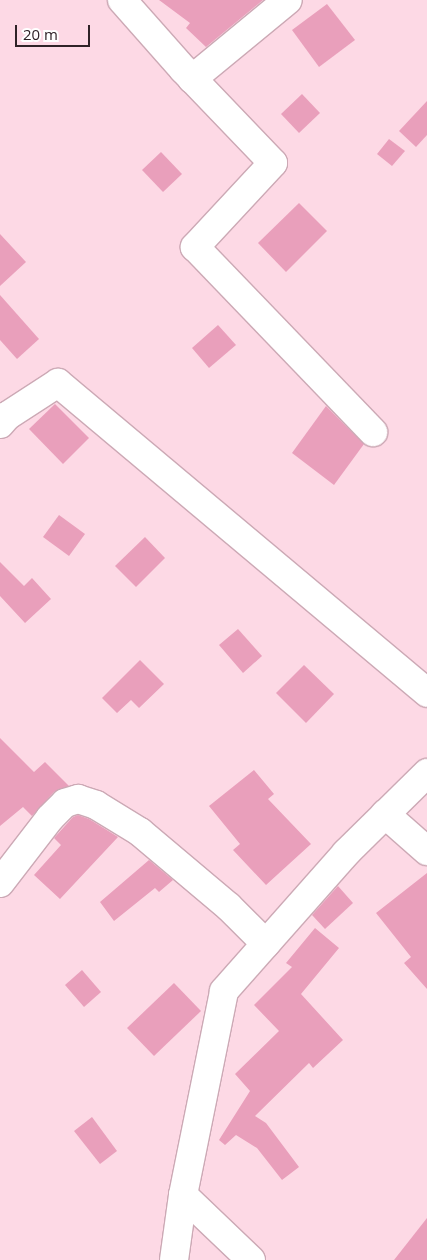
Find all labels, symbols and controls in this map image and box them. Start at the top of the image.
scale bar [18,15,92,47]
text: 20 m [23,24,58,44]

